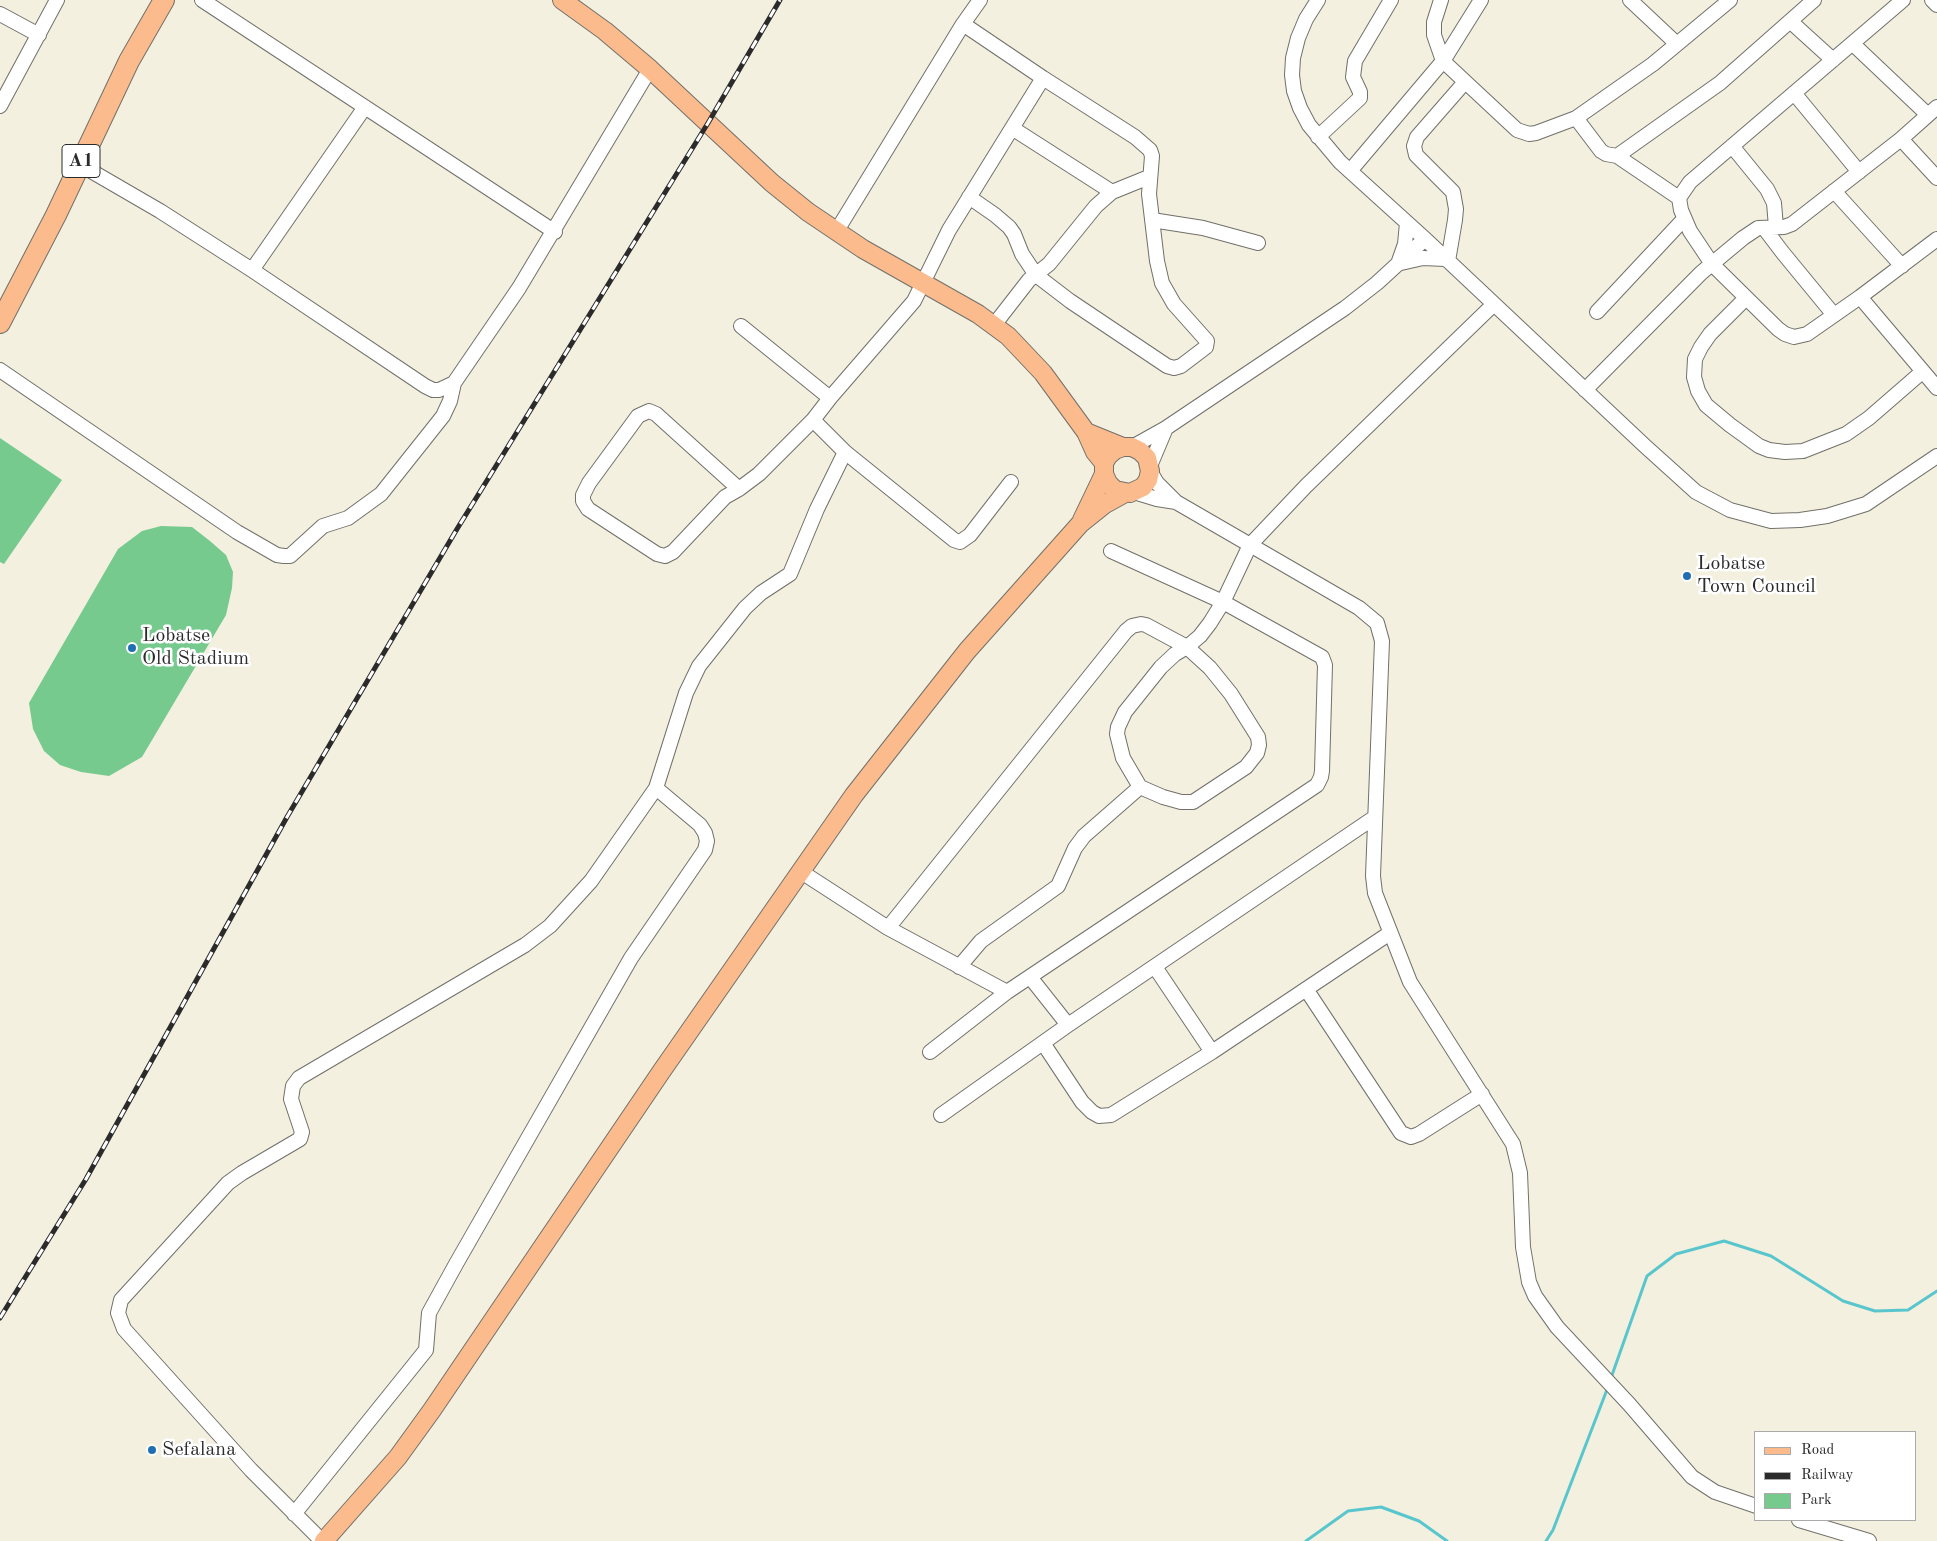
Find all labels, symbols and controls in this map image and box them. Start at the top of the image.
road number: A1 [62,144,100,178]
place label: Lobatse Town Council [1697,552,1816,599]
marker: Lobatse Town Council [1681,570,1693,582]
place label: Lobatse Old Stadium [142,624,249,671]
marker: Lobatse Old Stadium [126,642,138,654]
legend [1754,1431,1917,1521]
place label: Sefalana [162,1438,236,1462]
text: Road [1801,1443,1834,1458]
marker: Sefalana [146,1444,158,1456]
text: Railway [1801,1468,1854,1483]
text: Park [1801,1493,1832,1508]

